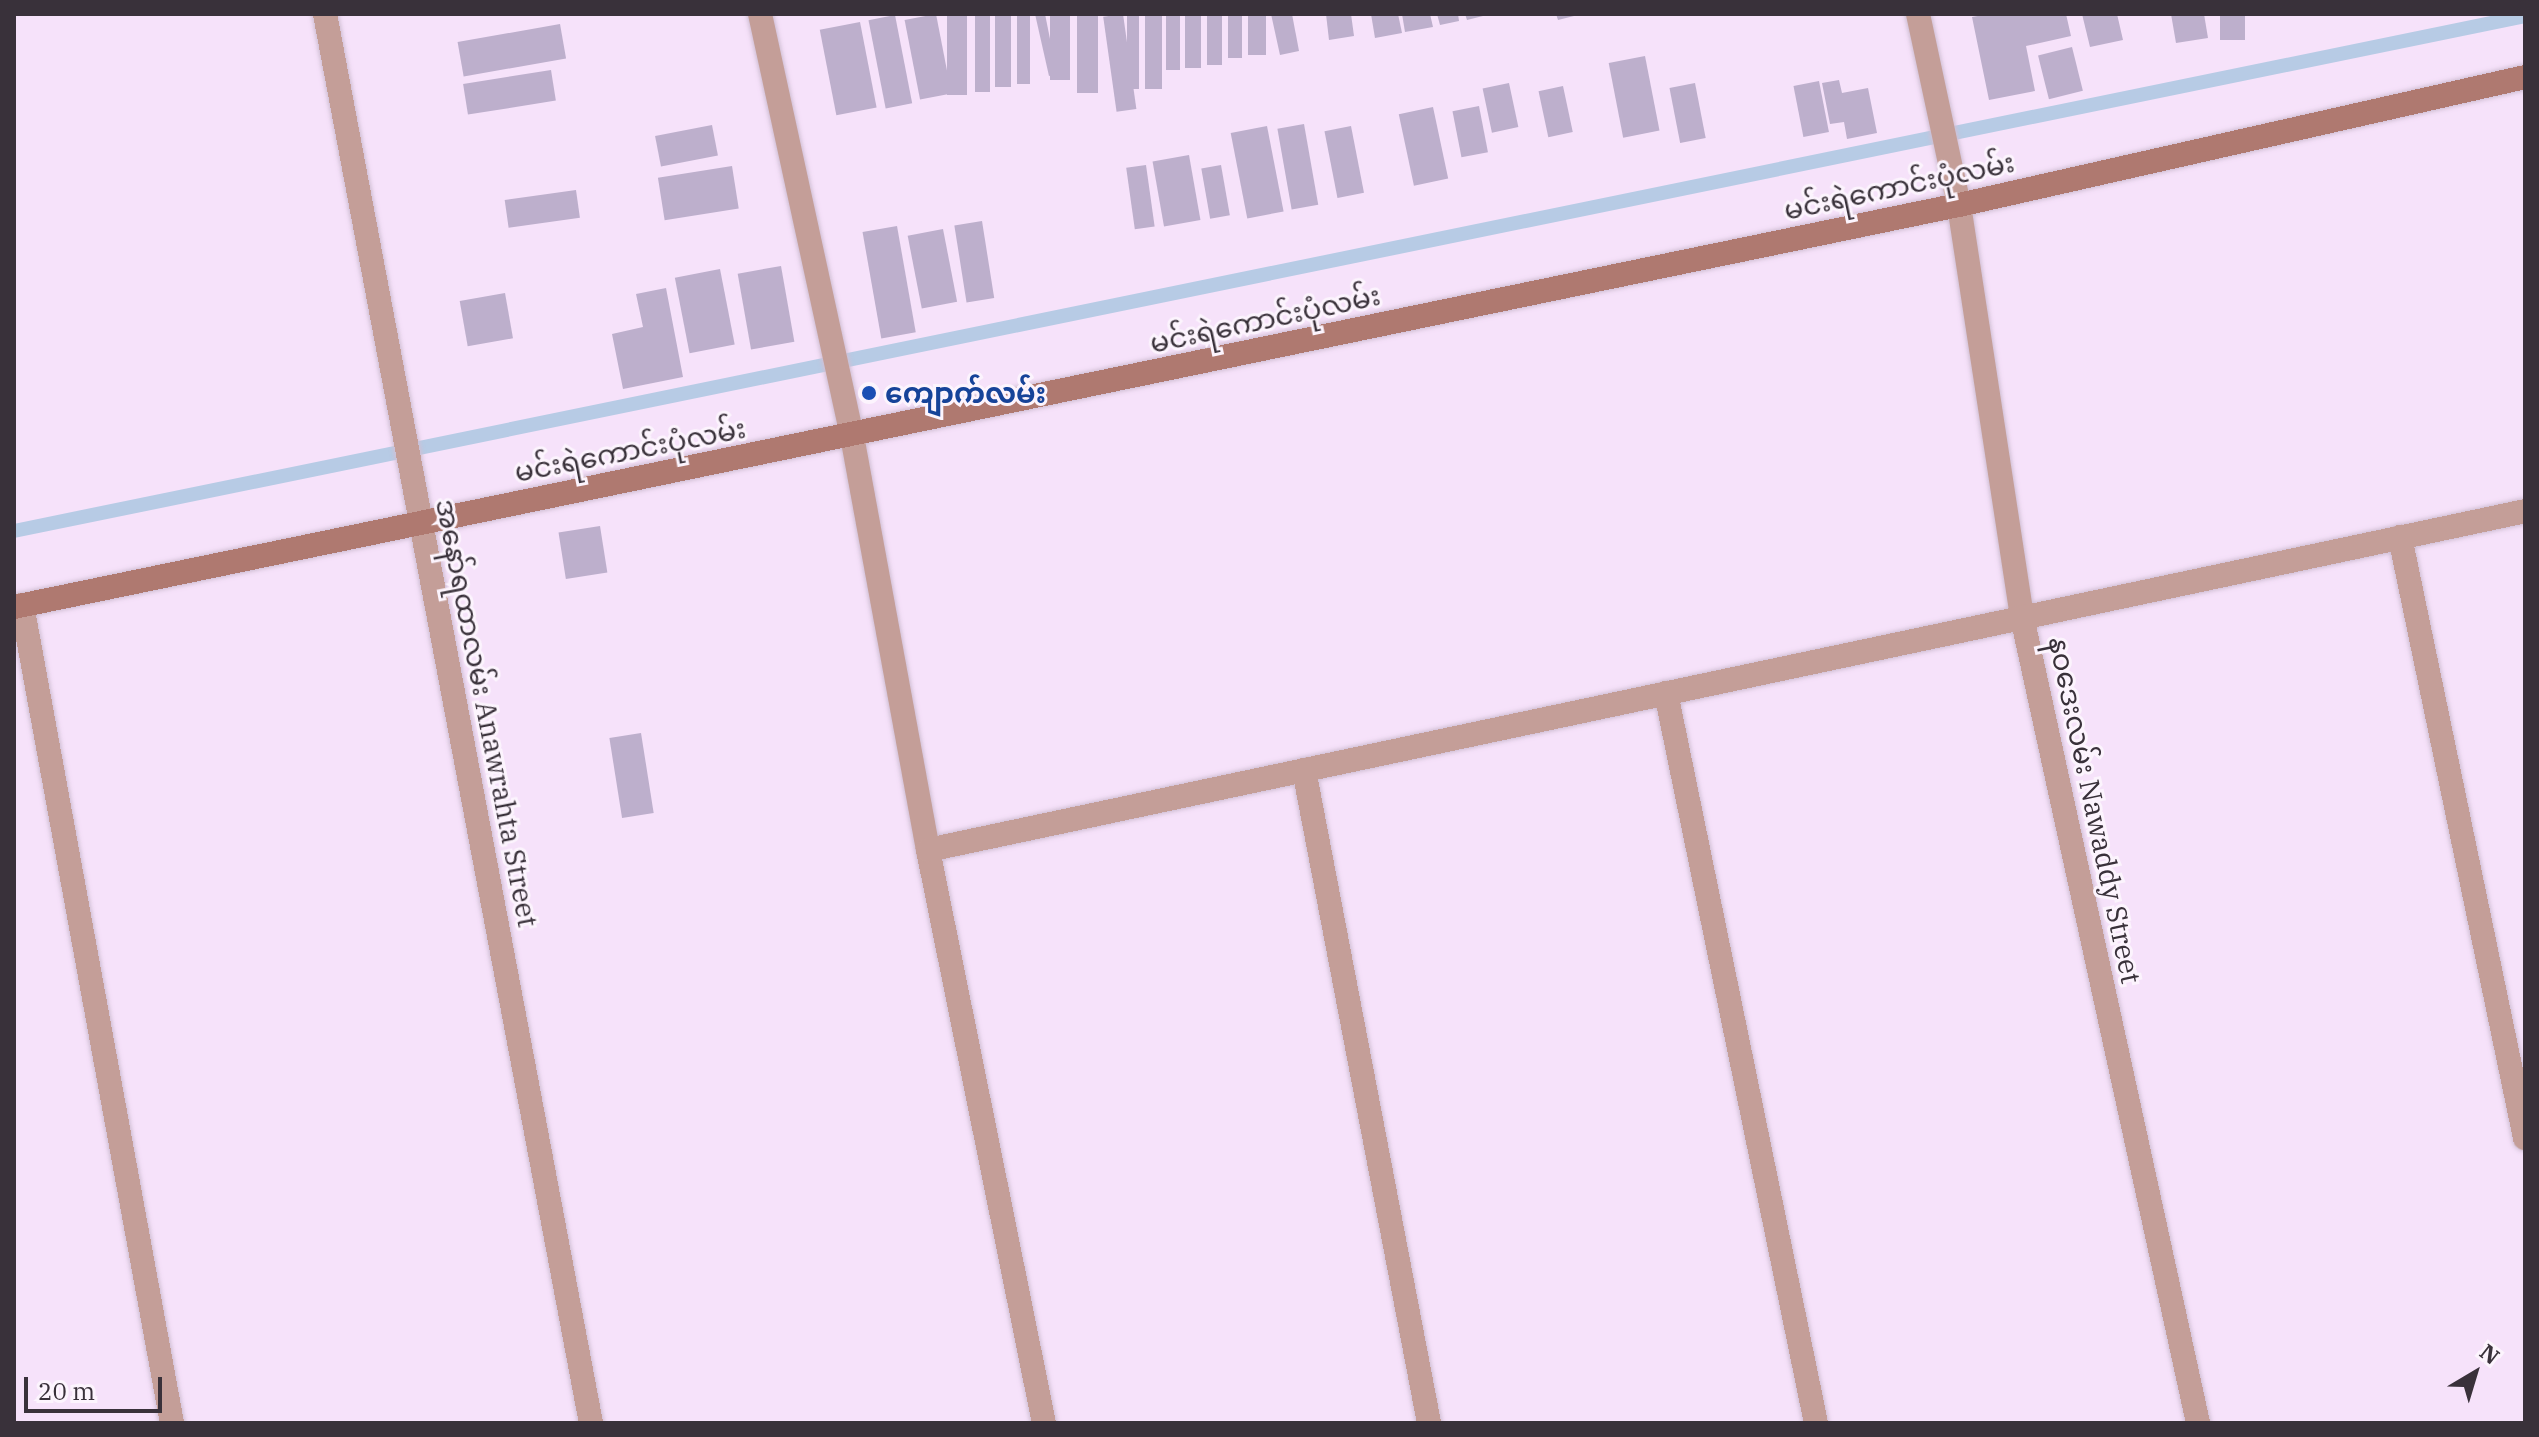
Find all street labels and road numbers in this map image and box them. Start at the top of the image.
street label: မင်းရဲကောင်းပုံလမ်း [1781,145,2017,227]
street label: မင်းရဲကောင်းပုံလမ်း [1147,278,1383,360]
street label: မင်းရဲကောင်းပုံလမ်း [512,411,748,489]
street label: အနော်ရထာလမ်း Anawrahta Street [429,496,545,930]
street label: နဝဒေးလမ်း Nawaddy Street [2042,633,2148,987]

